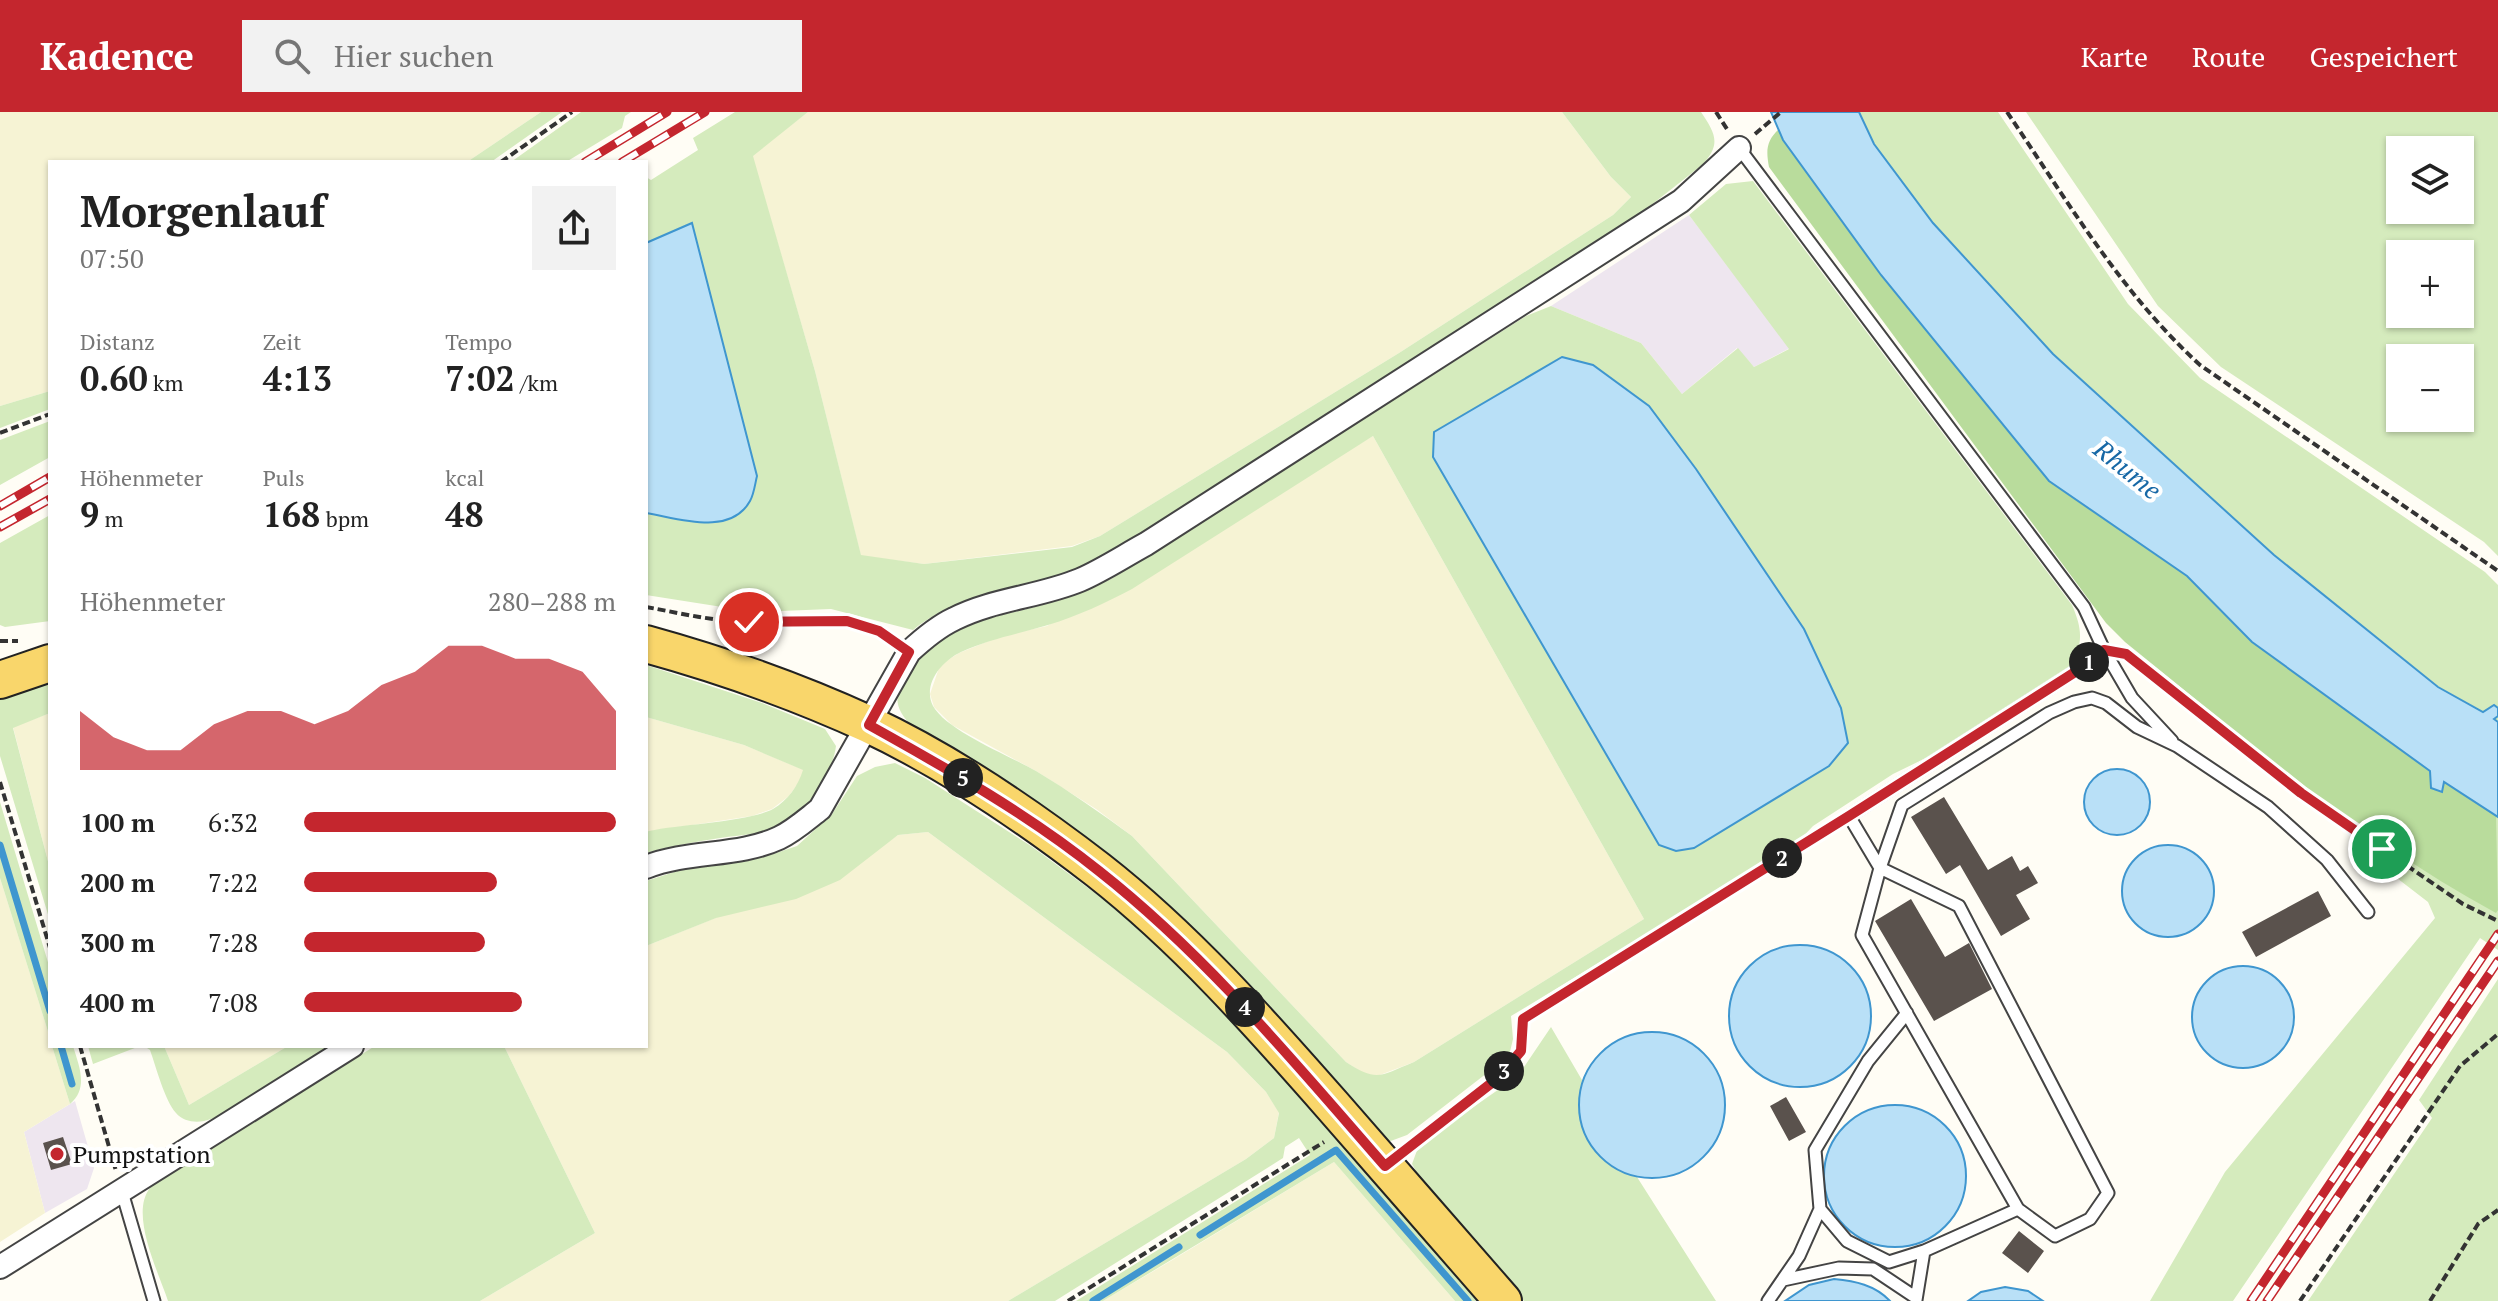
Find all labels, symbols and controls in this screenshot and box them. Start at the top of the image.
search box [242,20,802,92]
text: Kadence [40,31,194,81]
icon: search [270,34,314,78]
text: Hier suchen [334,36,494,76]
text: Karte [2081,38,2148,75]
text: Route [2192,38,2265,75]
text: Gespeichert [2309,38,2458,75]
map controls [2386,136,2474,432]
button: layers [2386,136,2474,224]
text: Morgenlauf [80,181,326,240]
button: share [532,186,616,270]
button: + [2386,240,2474,328]
text: 07:50 [80,241,144,275]
text: Distanz [80,327,155,356]
text: Zeit [263,327,301,356]
text: Tempo [445,327,512,356]
button: − [2386,344,2474,432]
text: 0.60 [80,356,148,401]
text: 4:13 [263,356,332,401]
text: 7:02 [445,356,515,401]
text: km [148,368,183,397]
text: /km [515,368,558,397]
water label: Rhume [2087,431,2169,507]
text: Höhenmeter [80,463,203,492]
text: Puls [263,463,305,492]
text: kcal [445,463,484,492]
text: 9 [80,492,99,537]
text: 168 [263,492,320,537]
text: 48 [445,492,484,537]
text: m [99,504,124,533]
text: bpm [320,504,369,533]
text: Höhenmeter [80,584,225,618]
text: 280–288 m [488,584,616,618]
pin [715,588,783,656]
icon: check [727,600,771,644]
pin: 1 [2069,642,2109,682]
text: 1 [2083,647,2095,676]
pin: 5 [943,758,983,798]
text: 5 [957,763,969,792]
text: 100 m [80,805,155,839]
text: 6:32 [208,805,258,839]
pin [2348,815,2416,883]
icon: arrive [2360,827,2404,871]
pin: 2 [1762,838,1802,878]
text: 2 [1776,843,1788,872]
text: 200 m [80,865,155,899]
text: 7:22 [208,865,258,899]
text: 300 m [80,925,155,959]
text: 7:28 [208,925,258,959]
text: 400 m [80,985,155,1019]
text: 7:08 [208,985,258,1019]
pin: 4 [1225,987,1265,1027]
text: 4 [1239,992,1251,1021]
pin: 3 [1484,1051,1524,1091]
text: 3 [1498,1056,1510,1085]
place label: Pumpstation [73,1138,210,1170]
marker: Pumpstation [48,1145,66,1163]

